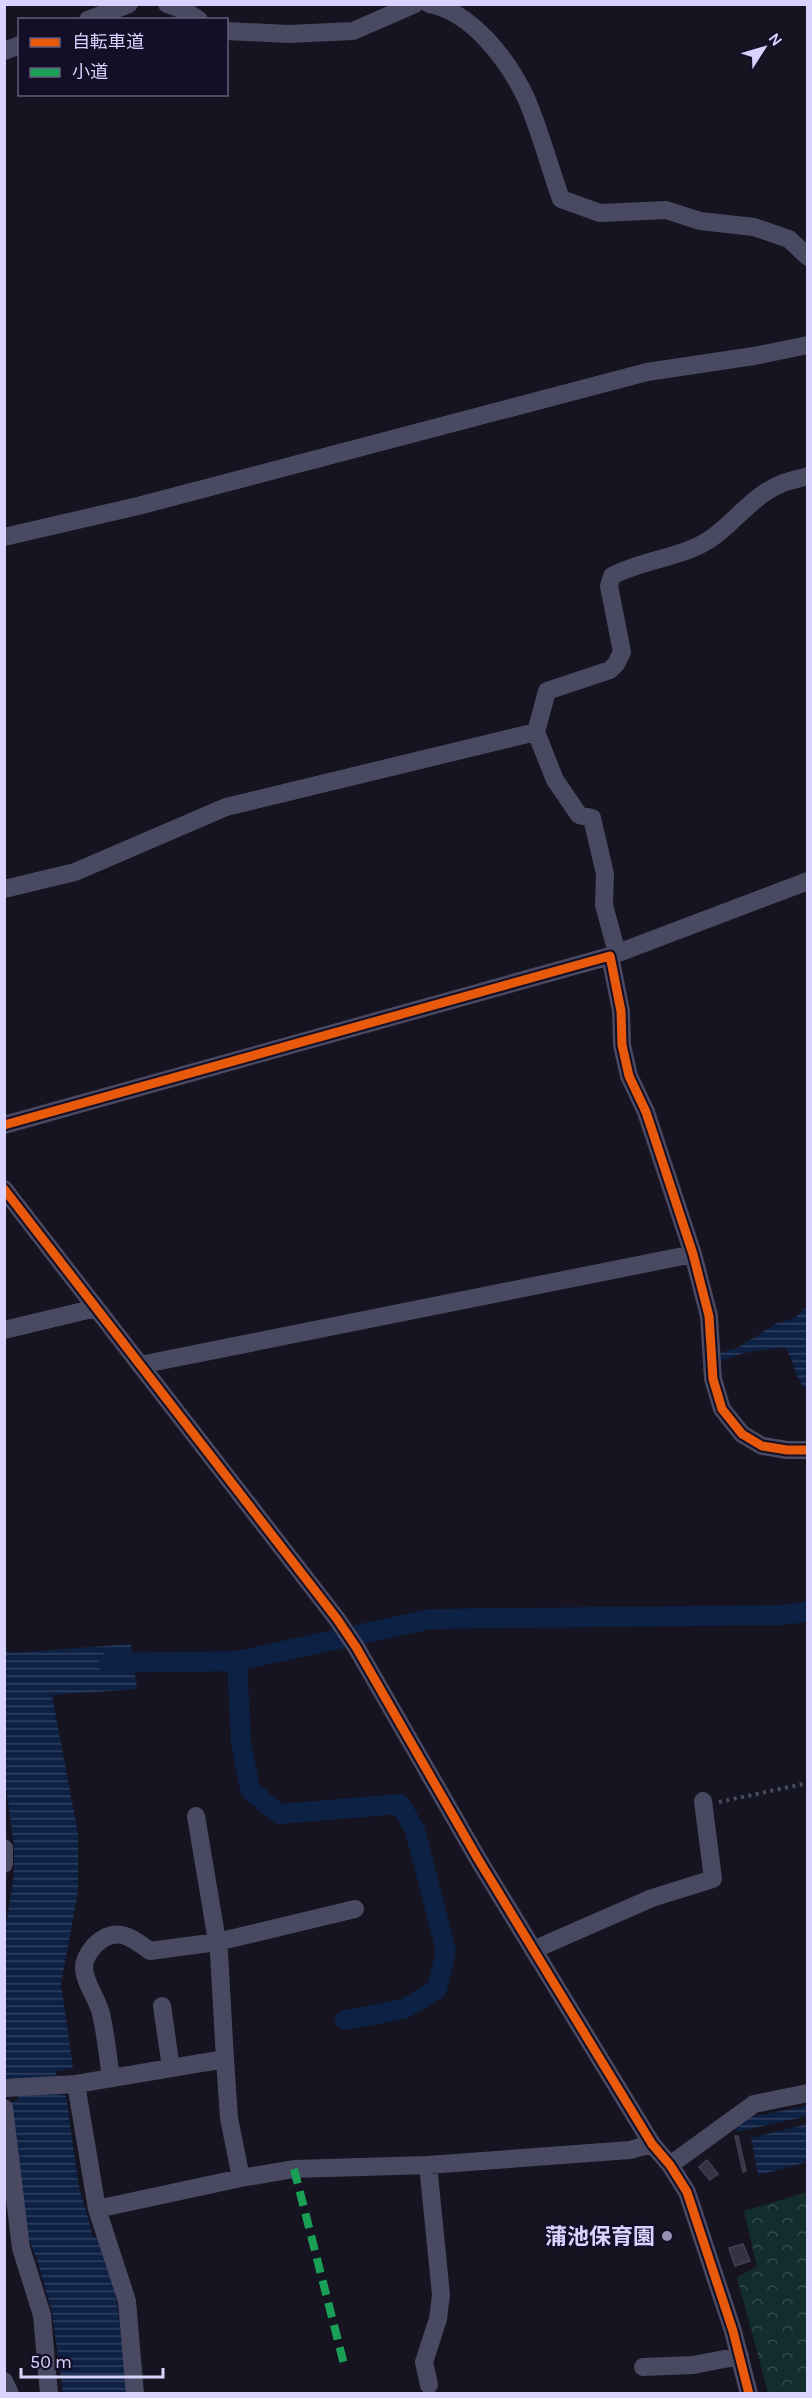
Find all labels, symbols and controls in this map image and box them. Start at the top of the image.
legend [18,18,228,96]
north arrow [734,18,794,78]
text: N [765,29,787,50]
text: 自転車道 [72,31,144,53]
text: 小道 [72,61,108,83]
place label: 蒲池保育園 [545,2224,655,2250]
marker: 蒲池保育園 [660,2229,674,2243]
scale bar [21,2341,164,2379]
text: 50 m [30,2351,72,2373]

